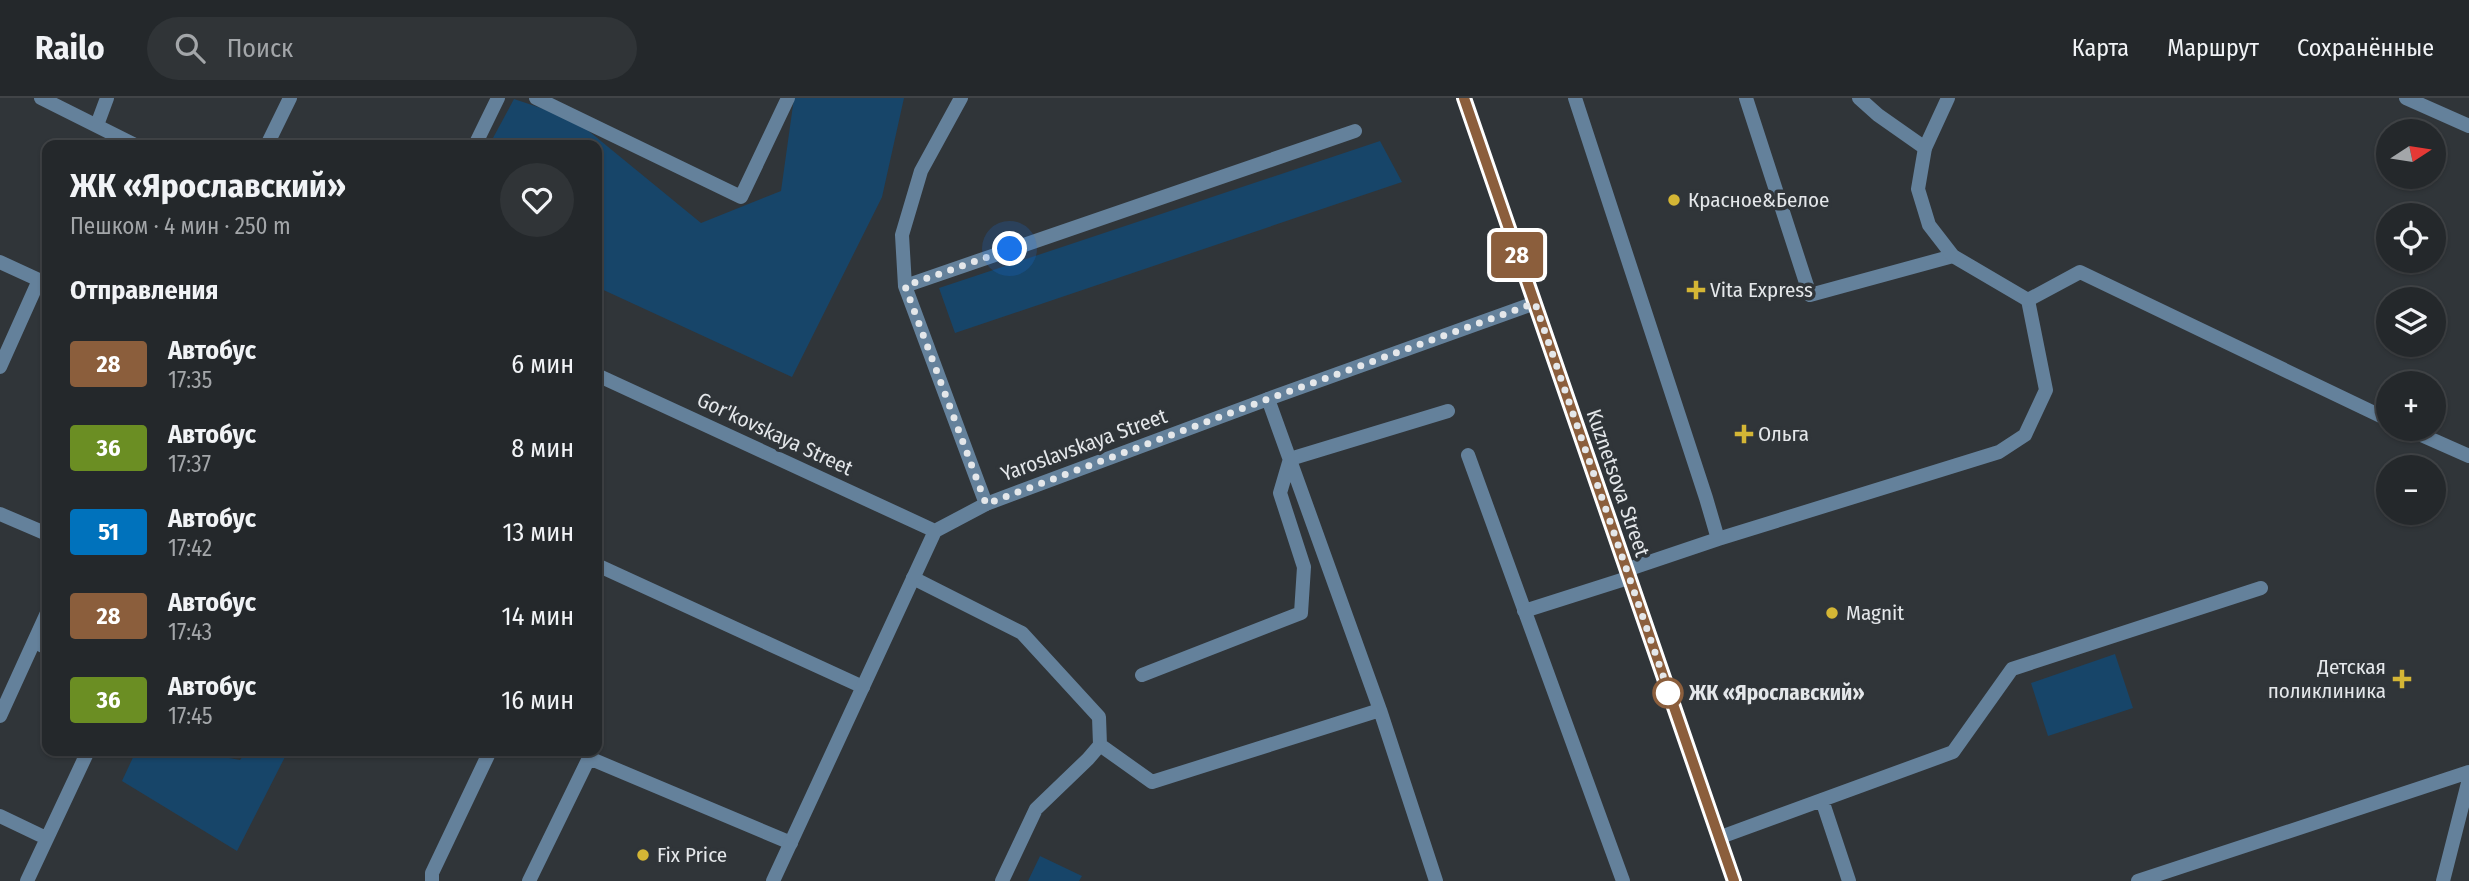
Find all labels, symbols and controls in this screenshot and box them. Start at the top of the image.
search box [147,17,637,80]
text: Railo [35,28,105,68]
icon: search [171,29,209,67]
text: Поиск [227,33,293,64]
text: Карта [2072,34,2129,62]
text: Маршрут [2167,34,2259,62]
text: Сохранённые [2297,34,2434,62]
north arrow [2376,119,2446,189]
map controls [2376,119,2446,525]
button: heart [500,163,574,237]
text: ЖК «Ярославский» [70,166,346,206]
place label: Красное&Белое [1688,187,1829,213]
marker: Красное&Белое [1666,192,1682,208]
button: locate [2376,203,2446,273]
text: Пешком · 4 мин · 250 m [70,212,291,240]
your location [992,231,1027,266]
line badge: 28 [1486,232,1548,278]
text: 28 [1505,241,1529,269]
text: Отправления [70,275,219,306]
place label: Vita Express [1710,277,1813,303]
marker: Vita Express [1688,282,1704,298]
button: layers [2376,287,2446,357]
text: Автобус [168,335,256,366]
text: 6 мин [511,349,574,380]
text: 28 [97,350,120,378]
text: 17:35 [168,366,212,394]
button: + [2376,371,2446,441]
street label: Gor'kovskaya Street [693,387,857,482]
street label: Yaroslavskaya Street [997,403,1171,487]
street label: Kuznetsova Street [1581,406,1655,560]
text: Автобус [168,419,256,450]
place label: Ольга [1758,421,1809,447]
marker: Ольга [1736,426,1752,442]
text: 8 мин [511,433,574,464]
text: 36 [97,434,120,462]
text: 17:37 [168,450,211,478]
button: − [2376,455,2446,525]
text: Автобус [168,503,256,534]
text: 13 мин [502,517,574,548]
text: 51 [98,518,119,546]
text: 17:42 [168,534,212,562]
text: Автобус [168,587,256,618]
place label: Magnit [1846,600,1904,626]
text: 14 мин [502,601,574,632]
text: 28 [97,602,120,630]
marker: Magnit [1824,605,1840,621]
text: 17:43 [168,618,212,646]
place label: Детская поликлиника [2268,654,2386,704]
marker: Детская поликлиника [2392,669,2412,689]
text: Автобус [168,671,256,702]
marker: ЖК «Ярославский» [1653,678,1683,708]
place label: ЖК «Ярославский» [1688,680,1865,706]
text: 16 мин [501,685,574,716]
text: 36 [97,686,120,714]
text: 17:45 [168,702,213,730]
place label: Fix Price [657,842,727,868]
marker: Fix Price [635,847,651,863]

